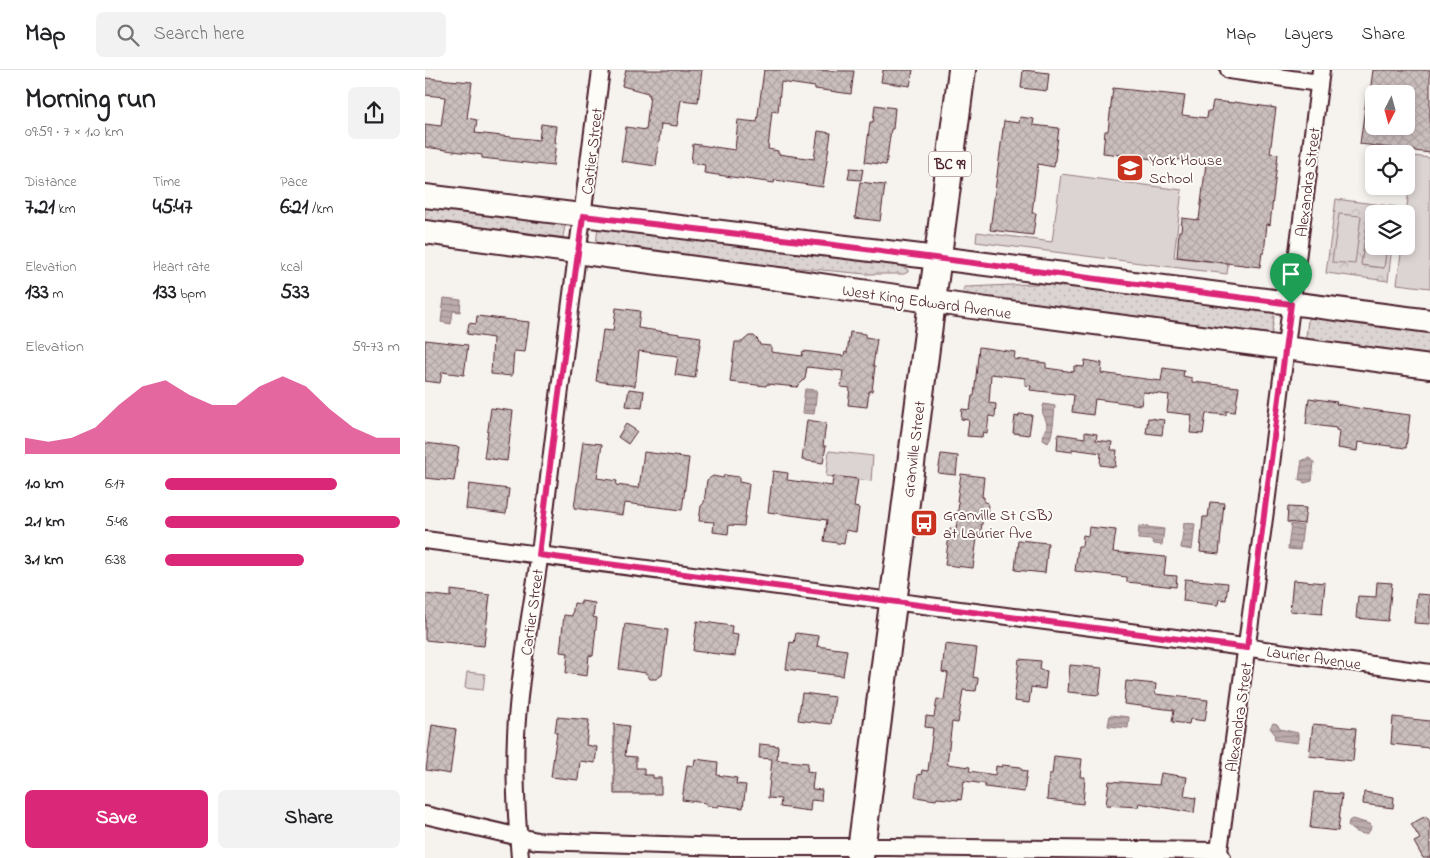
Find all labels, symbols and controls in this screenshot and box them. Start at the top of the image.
search box [96,12,446,57]
text: Map [25,17,66,52]
icon: search [114,21,142,49]
text: Search here [154,21,245,48]
text: Map [1226,22,1256,48]
text: Layers [1284,22,1334,48]
text: Share [1362,22,1405,48]
text: Morning run [25,80,156,121]
north arrow [1365,85,1415,135]
map controls [1365,85,1415,255]
button: share [348,87,400,139]
street label: Cartier Street [576,106,610,196]
text: 09:59 · 7 × 1.0 km [25,120,124,144]
street label: Alexandra Street [1290,125,1328,238]
button: locate [1365,145,1415,195]
place label: York House School [1149,149,1223,191]
road number: BC 99 [929,152,971,176]
school or university icon: York House School [1115,153,1145,183]
text: Distance [25,172,77,193]
text: Time [153,172,180,193]
text: Pace [280,172,308,193]
text: 7.21 [25,193,55,223]
text: 45:47 [153,193,192,223]
text: 6:21 [280,193,308,223]
text: km [55,199,76,220]
text: /km [308,199,333,220]
button: layers [1365,205,1415,255]
pin [1270,253,1312,304]
text: Elevation [25,257,76,278]
text: Heart rate [153,257,210,278]
text: kcal [280,257,303,278]
icon: arrive [1277,260,1305,288]
text: 133 [25,278,49,308]
text: 133 [153,278,177,308]
text: 533 [280,278,310,308]
street label: West King Edward Avenue [841,279,1014,327]
text: m [49,284,63,305]
text: bpm [177,284,206,305]
text: Elevation [25,335,84,359]
text: 59–73 m [352,335,400,359]
street label: Granville Street [897,399,933,499]
text: 1.0 km [25,472,64,496]
text: 6:17 [105,472,125,496]
place label: Granville St (SB) at Laurier Ave [943,504,1053,546]
bus stop icon: Granville St (SB) at Laurier Ave [909,508,939,538]
text: 2.1 km [25,510,65,534]
text: 5:48 [105,510,128,534]
text: 3.1 km [25,548,63,572]
text: 6:38 [105,548,126,572]
street label: Cartier Street [515,567,551,657]
street label: Laurier Avenue [1265,640,1363,678]
street label: Alexandra Street [1220,660,1260,774]
button: Save [25,790,208,848]
button: Share [218,790,400,848]

